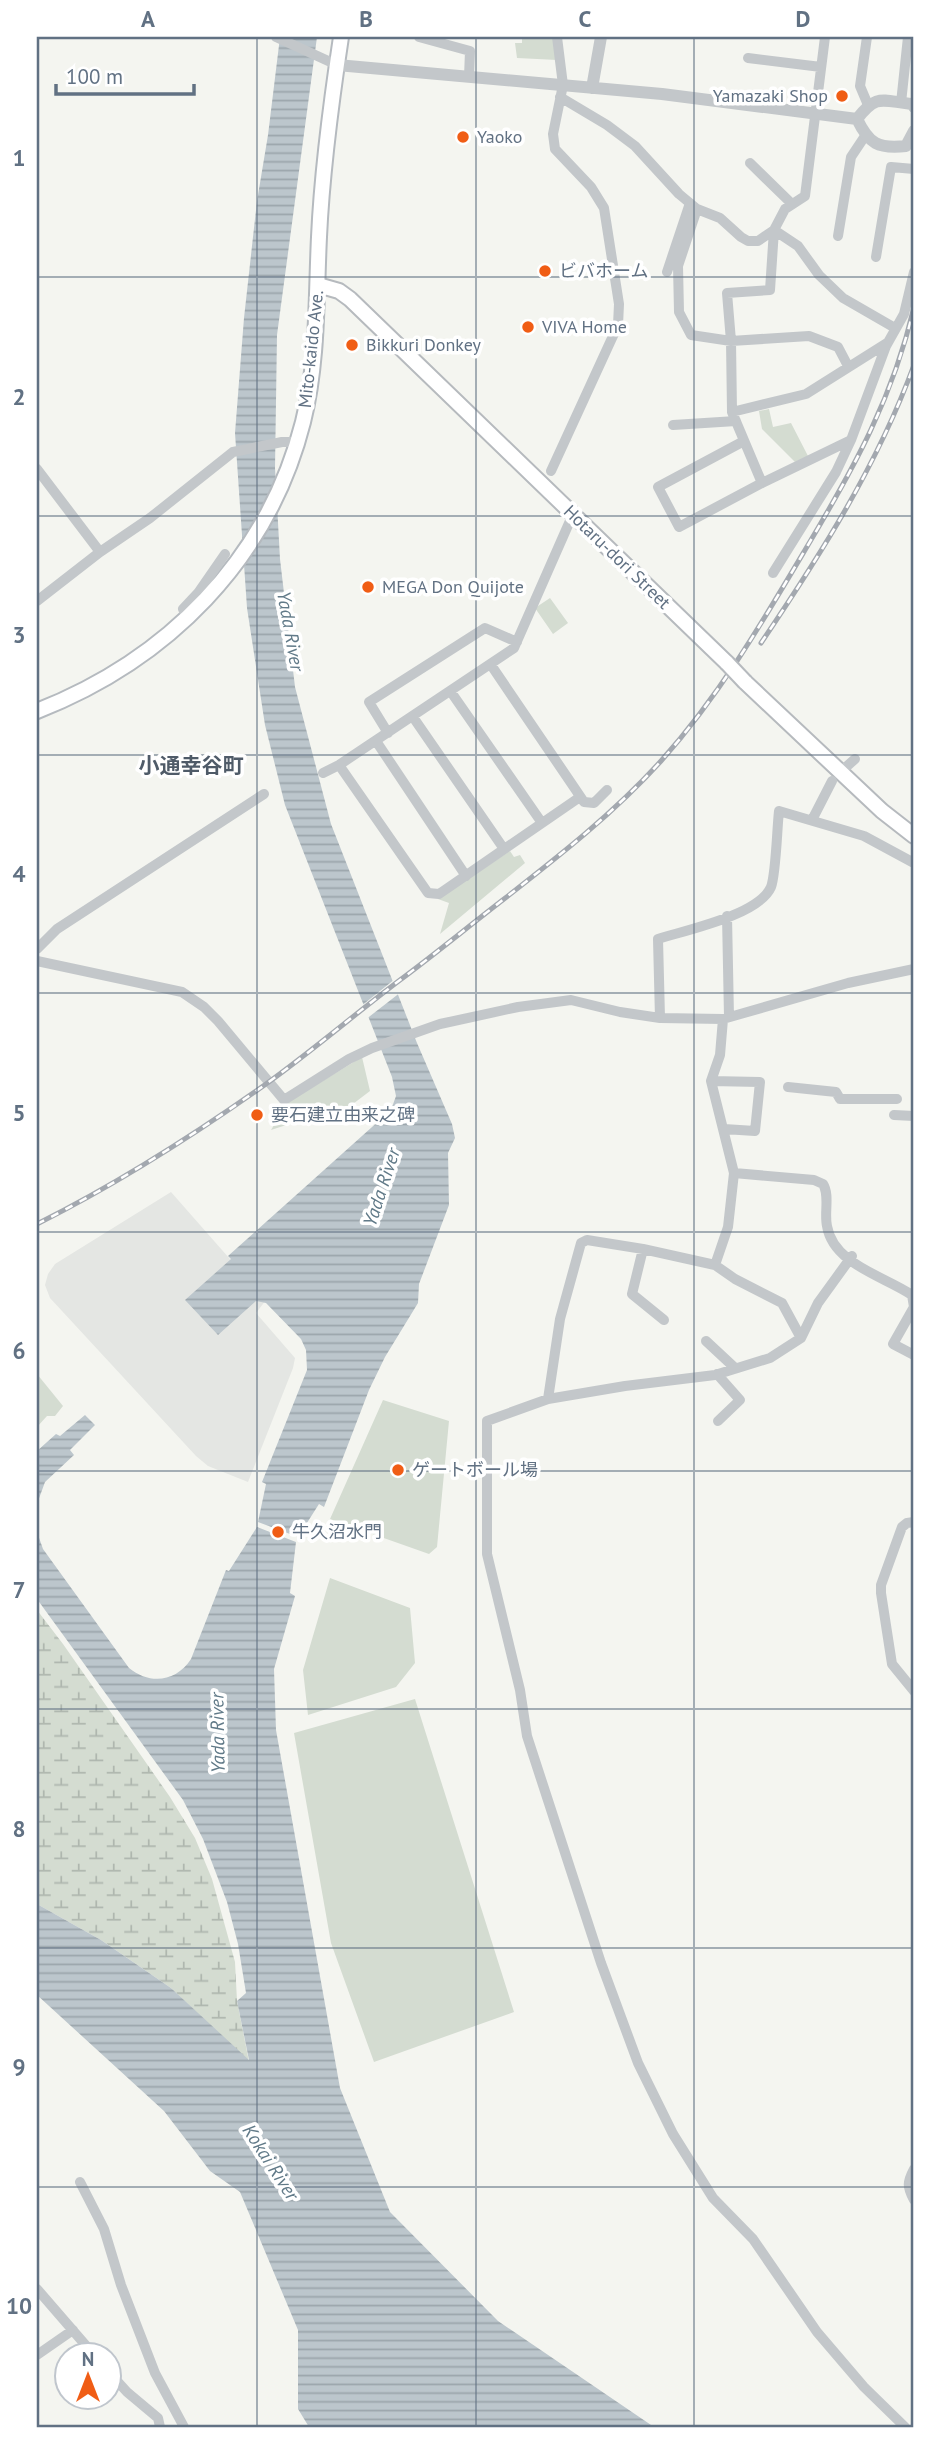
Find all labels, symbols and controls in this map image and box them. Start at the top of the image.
text: A [141,4,155,33]
text: B [359,4,373,33]
text: C [579,4,592,33]
text: D [796,4,810,33]
scale bar [56,52,194,96]
text: 100 m [66,63,123,90]
place label: Yamazaki Shop [713,84,828,107]
marker: Yamazaki Shop [834,88,850,104]
place label: Yaoko [477,125,522,148]
marker: Yaoko [455,129,471,145]
text: 1 [12,143,26,172]
place label: ビバホーム [559,259,648,282]
marker: ビバホーム [537,263,553,279]
street label: Mito-kaido Ave. [293,289,328,409]
place label: VIVA Home [541,315,627,338]
marker: VIVA Home [520,319,536,335]
place label: Bikkuri Donkey [366,333,481,356]
marker: Bikkuri Donkey [344,337,360,353]
text: 2 [12,382,26,411]
street label: Hotaru-dori Street [559,500,676,614]
place label: MEGA Don Quijote [382,575,524,598]
marker: MEGA Don Quijote [360,579,376,595]
water label: Yada River [272,589,310,674]
text: 3 [12,620,26,649]
district label: 小通幸谷町 [139,752,244,779]
text: 4 [12,859,26,888]
text: 5 [12,1098,26,1127]
place label: 要石建立由来之碑 [271,1103,415,1126]
marker: 要石建立由来之碑 [249,1107,265,1123]
water label: Yada River [357,1143,405,1229]
text: 6 [12,1336,26,1365]
place label: ゲートボール場 [412,1458,538,1481]
marker: ゲートボール場 [390,1462,406,1478]
place label: 牛久沼水門 [292,1520,382,1543]
marker: 牛久沼水門 [270,1524,286,1540]
text: 7 [12,1575,26,1604]
water label: Yada River [204,1691,230,1773]
text: 8 [12,1814,26,1843]
text: 9 [12,2052,26,2081]
water label: Kokai River [238,2119,305,2206]
text: 10 [6,2291,32,2320]
north arrow [52,2342,122,2412]
text: N [82,2347,94,2371]

